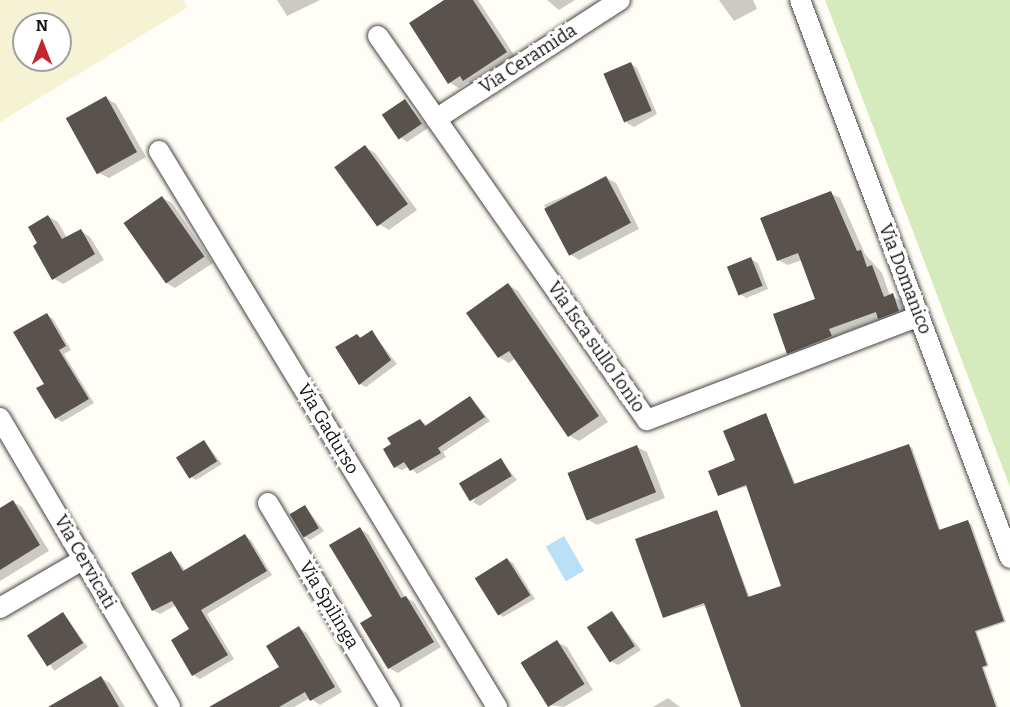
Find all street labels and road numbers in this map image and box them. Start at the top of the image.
street label: Via Ceramida [475,20,581,98]
street label: Via Domanico [874,221,936,337]
street label: Via Isca sullo Ionio [543,277,649,417]
street label: Via Gadurso [293,380,363,478]
street label: Via Cervicati [49,511,121,613]
street label: Via Spilinga [294,557,364,653]

